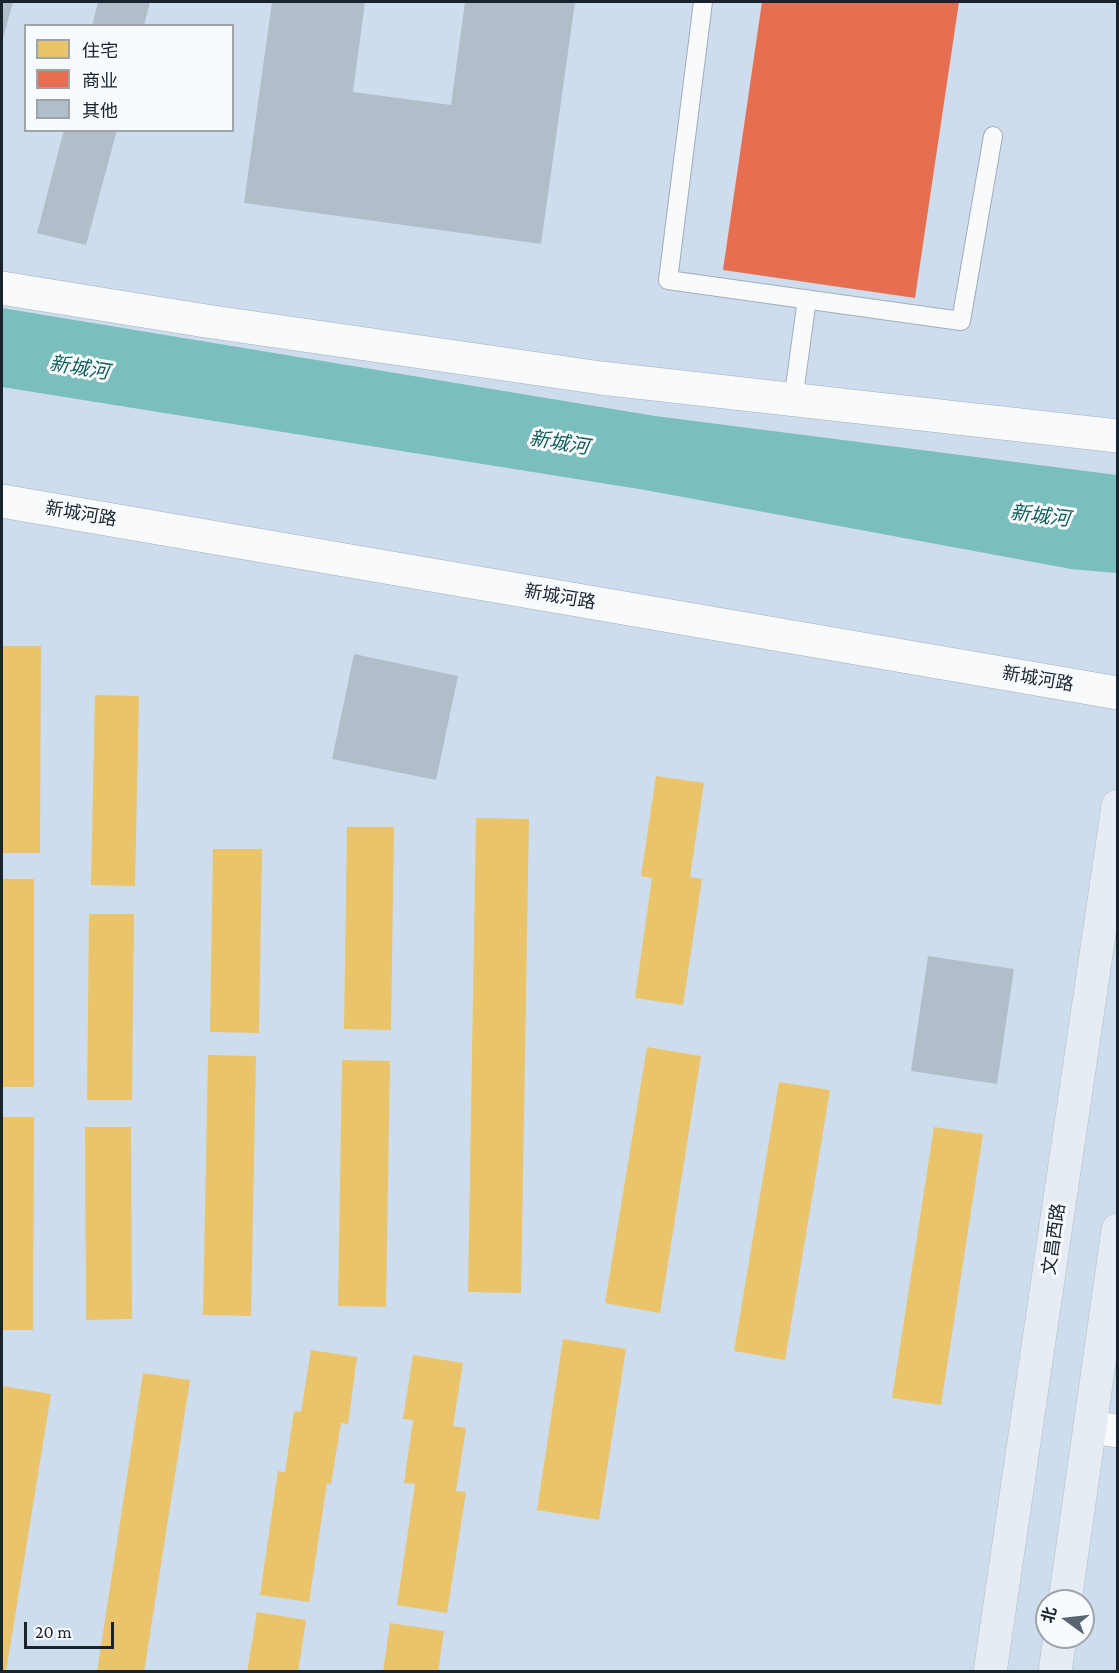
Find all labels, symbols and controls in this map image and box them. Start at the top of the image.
legend [24,24,234,132]
text: 住宅 [82,41,118,61]
text: 商业 [82,71,118,91]
text: 其他 [82,101,118,121]
water label: 新城河 [47,351,111,385]
water label: 新城河 [527,426,591,460]
street label: 新城河路 [44,497,118,531]
water label: 新城河 [1009,500,1071,532]
street label: 新城河路 [523,580,597,614]
street label: 新城河路 [1001,662,1075,696]
street label: 文昌西路 [1038,1202,1070,1276]
north arrow [1035,1589,1095,1649]
text: 北 [1039,1605,1059,1625]
scale bar [27,1610,117,1648]
text: 20 m [35,1622,72,1642]

